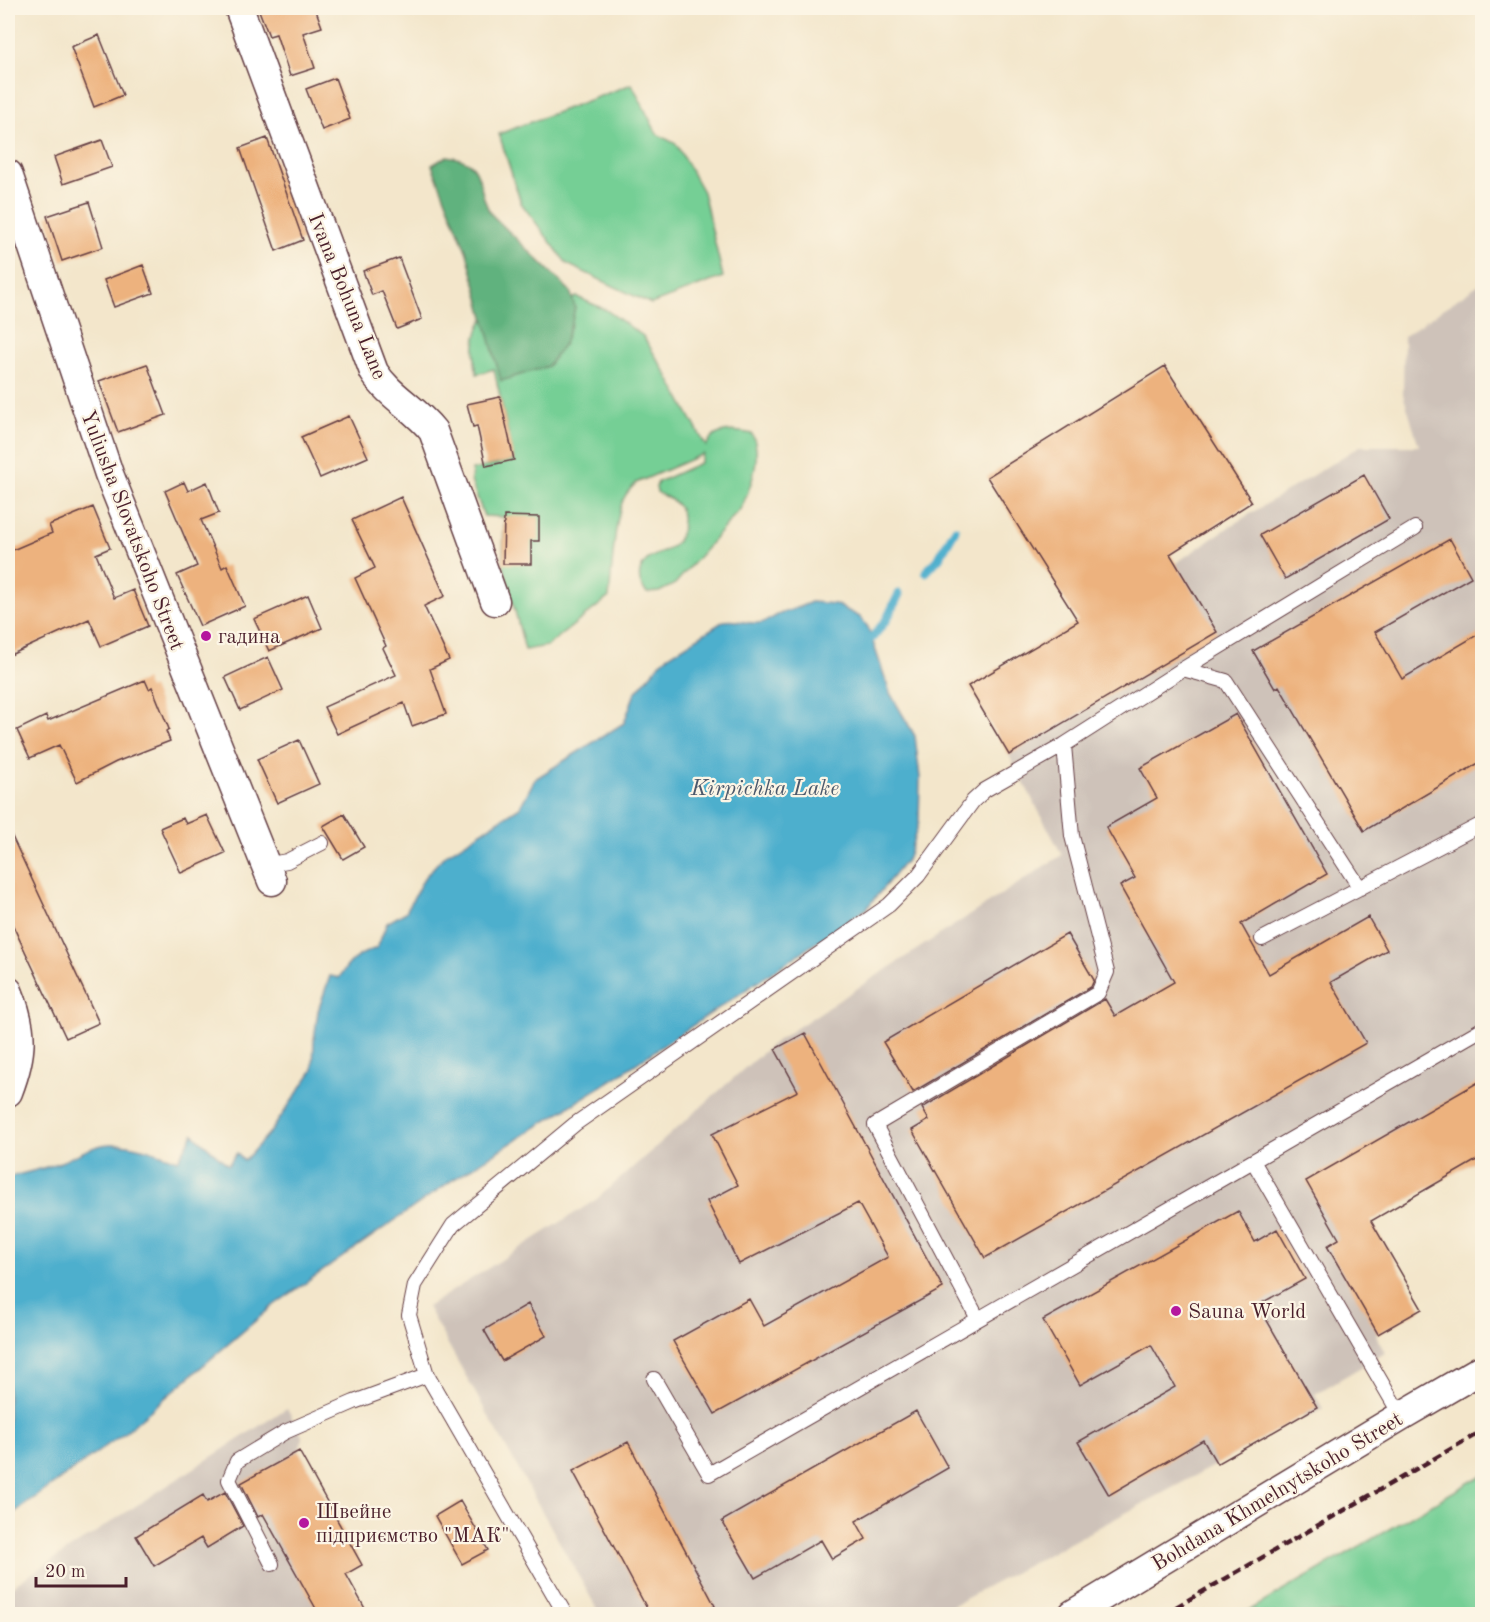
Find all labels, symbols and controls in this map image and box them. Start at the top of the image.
street label: Ivana Bohuna Lane [304,210,390,383]
street label: Yuliusha Slovatskoho Street [76,408,187,654]
place label: гадина [218,627,280,648]
marker: гадина [199,629,213,643]
water label: Kirpichka Lake [690,778,839,800]
place label: Sauna World [1188,1302,1306,1323]
marker: Sauna World [1169,1304,1183,1318]
street label: Bohdana Khmelnytskoho Street [1149,1409,1407,1576]
place label: Швейне підприємство "МАК" [316,1502,510,1547]
marker: Швейне підприємство "МАК" [297,1516,311,1530]
scale bar [36,1550,126,1588]
text: 20 m [45,1563,85,1581]

